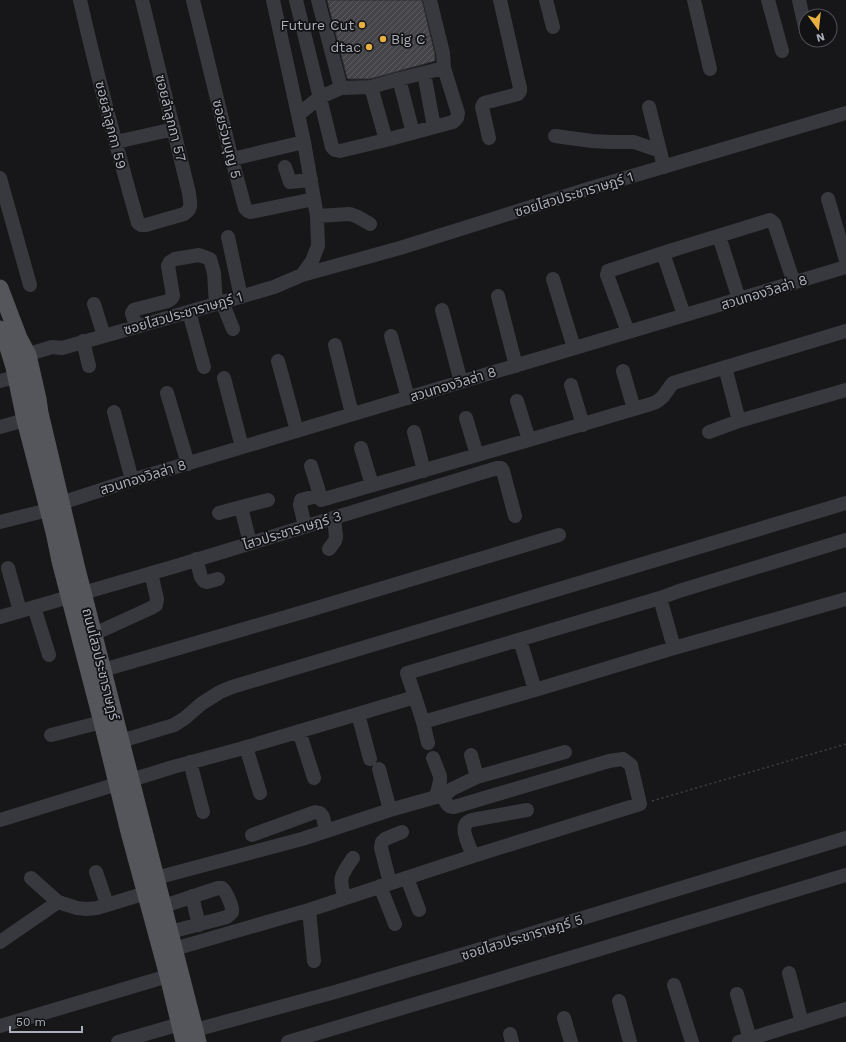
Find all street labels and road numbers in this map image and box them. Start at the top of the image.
street label: ซอยลำลูกกา 57 [151,73,190,164]
street label: ซอยลำลูกกา 59 [91,79,130,171]
street label: ซอยร่วมบุญ 5 [209,98,245,180]
street label: ซอยไสวประชาราษฎร์ 1 [513,168,635,220]
street label: สวนทองวิลล่า 8 [719,271,809,313]
street label: ซอยไสวประชาราษฎร์ 1 [122,288,244,338]
street label: สวนทองวิลล่า 8 [408,363,498,405]
street label: สวนทองวิลล่า 8 [98,456,188,498]
street label: ไสวประชาราษฎร์ 3 [240,507,343,553]
street label: ถนนไสวประชาราษฎร์ [79,606,123,722]
street label: ซอยไสวประชาราษฎร์ 5 [459,911,585,963]

